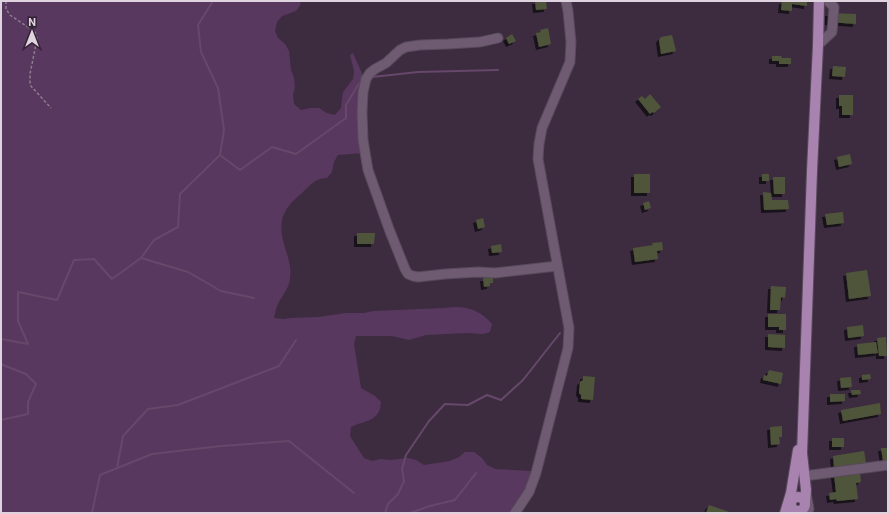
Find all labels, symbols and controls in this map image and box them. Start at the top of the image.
north arrow [12,12,52,52]
text: N [28,16,36,29]

